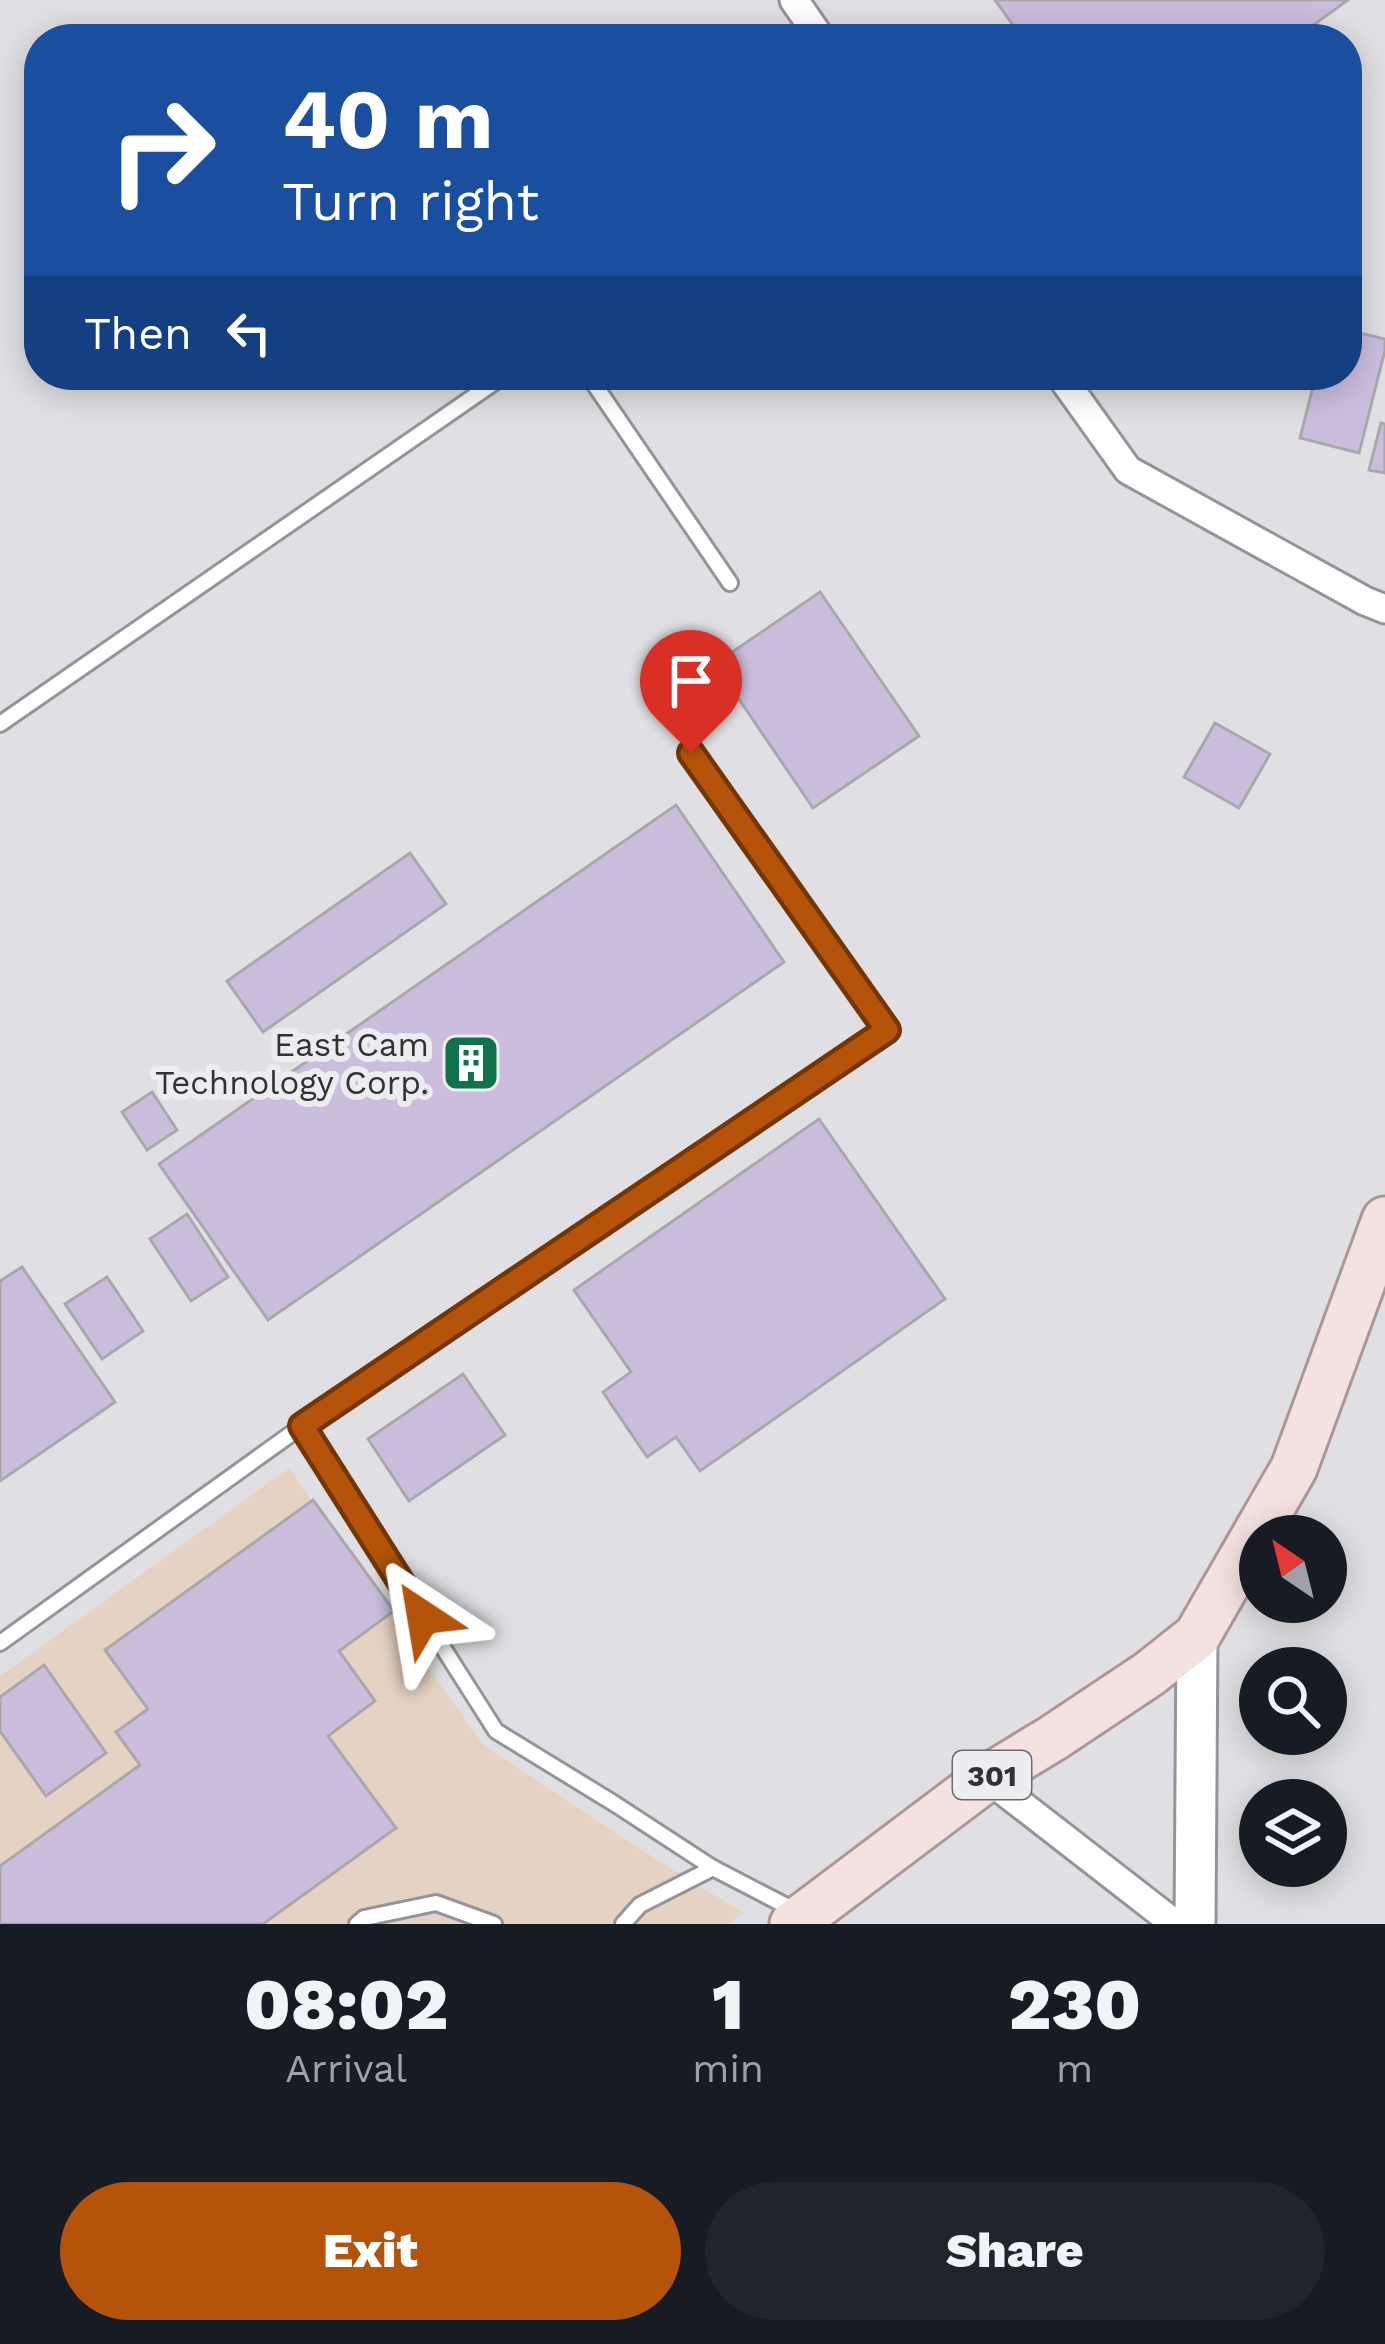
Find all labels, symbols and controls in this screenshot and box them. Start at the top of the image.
text: 40 m [282,70,493,168]
icon: right [84,72,240,228]
text: Turn right [282,170,539,233]
icon: left [216,300,282,366]
text: Then [84,307,192,360]
pin [640,630,742,753]
icon: arrive [658,648,724,714]
place label: East Cam Technology Corp. [155,1025,429,1102]
building icon: East Cam Technology Corp. [440,1032,502,1094]
north arrow [1239,1515,1347,1623]
map controls [1239,1515,1347,1887]
position arrow [360,1554,486,1680]
button: search [1239,1647,1347,1755]
road number: 301 [953,1751,1031,1799]
button: layers [1239,1779,1347,1887]
text: 08:02 [244,1962,448,2046]
text: 1 [712,1962,744,2046]
text: 230 [1008,1962,1141,2046]
text: Arrival [285,2046,407,2091]
text: min [692,2046,764,2091]
text: m [1056,2046,1093,2091]
button: Exit [60,2182,681,2320]
button: Share [705,2182,1325,2320]

